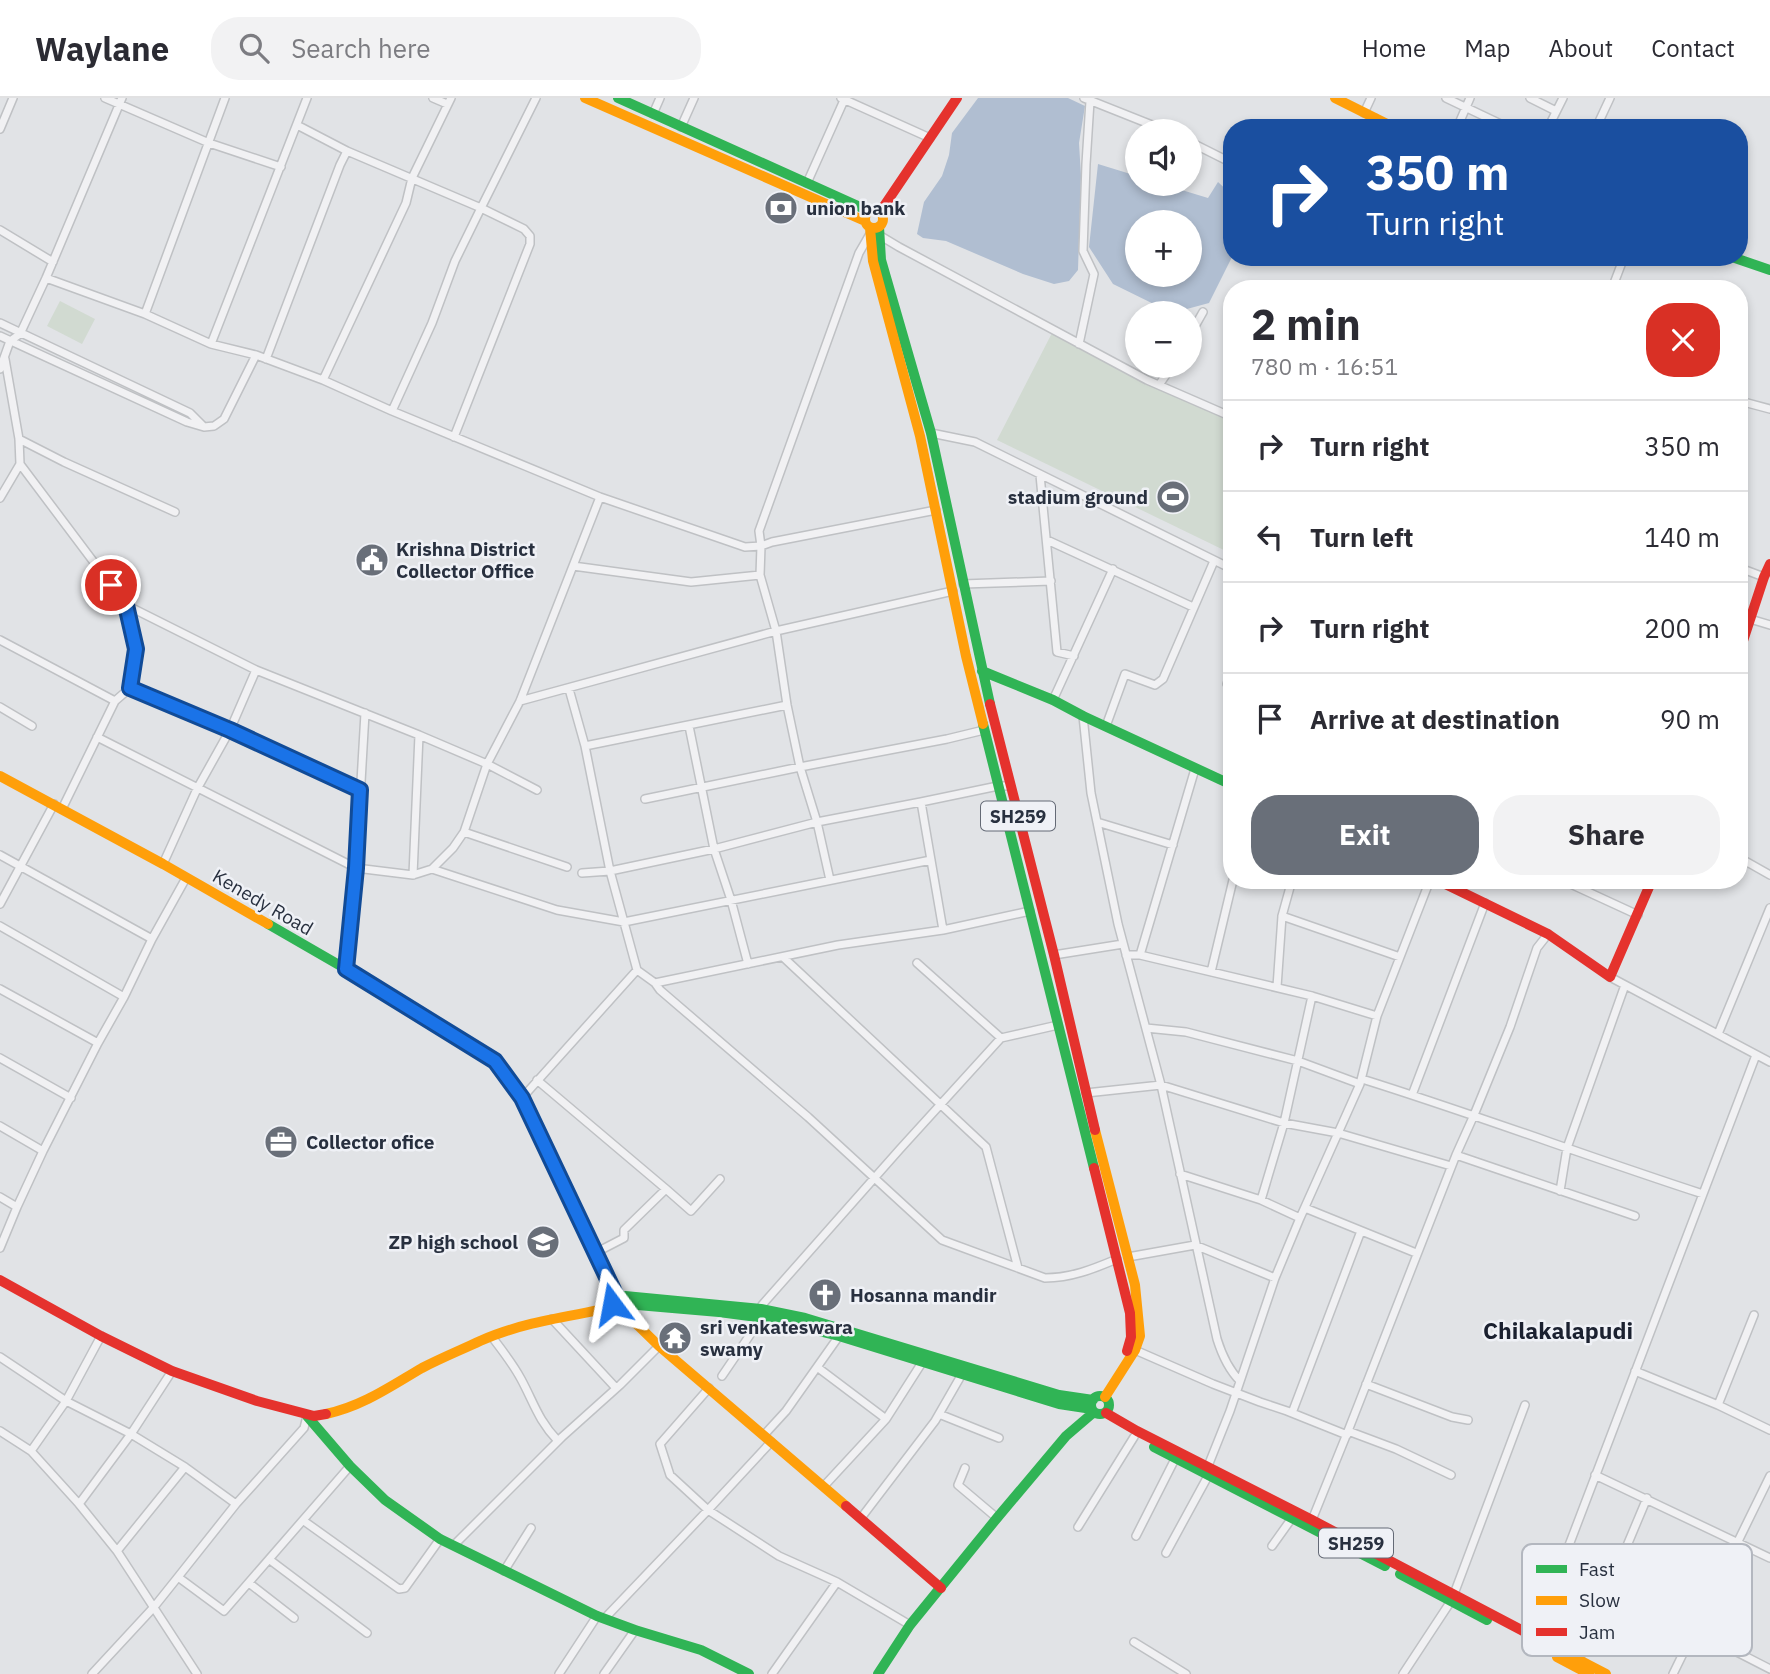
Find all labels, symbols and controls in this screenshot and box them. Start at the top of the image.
search box [211,17,701,80]
text: Waylane [35,27,169,70]
icon: search [235,29,273,67]
text: Search here [291,31,431,65]
text: Home [1362,32,1426,64]
text: Map [1464,32,1510,64]
text: About [1548,32,1613,64]
text: Contact [1651,32,1735,64]
map controls [1125,119,1202,378]
button: sound [1125,119,1202,196]
text: 350 m [1366,140,1510,203]
icon: right [1251,147,1342,238]
bank icon: union bank [762,189,800,227]
place label: union bank [806,196,905,220]
text: Turn right [1366,202,1504,244]
button: + [1125,210,1202,287]
text: 2 min [1251,297,1361,352]
button: − [1125,301,1202,378]
button: close [1646,303,1720,377]
text: 780 m · 16:51 [1251,351,1398,381]
icon: right [1251,427,1289,465]
text: Turn right [1310,429,1429,463]
text: 350 m [1644,429,1720,463]
sports icon: stadium ground [1154,478,1192,516]
place label: stadium ground [1008,485,1148,509]
icon: left [1251,518,1289,556]
text: Turn left [1310,520,1413,554]
text: 140 m [1644,520,1720,554]
place label: Krishna District Collector Office [396,537,535,583]
public building icon: Krishna District Collector Office [353,541,391,579]
pin [81,555,141,615]
icon: arrive [92,566,130,604]
icon: right [1251,609,1289,647]
text: Turn right [1310,611,1429,645]
text: 200 m [1644,611,1720,645]
icon: arrive [1251,700,1289,738]
text: Arrive at destination [1310,702,1560,736]
text: 90 m [1660,702,1720,736]
button: Exit [1251,795,1479,875]
button: Share [1493,795,1720,875]
road number: SH259 [981,802,1055,830]
street label: Kenedy Road [209,864,317,940]
office icon: Collector ofice [262,1123,300,1161]
place label: Collector ofice [306,1130,434,1154]
school or university icon: ZP high school [524,1223,562,1261]
place label: ZP high school [389,1230,518,1254]
position arrow [575,1267,649,1341]
church icon: Hosanna mandir [806,1276,844,1314]
place label: Hosanna mandir [850,1283,997,1307]
place label: sri venkateswara swamy [700,1315,853,1361]
district label: Chilakalapudi [1483,1315,1633,1345]
temple icon: sri venkateswara swamy [656,1319,694,1357]
road number: SH259 [1319,1528,1393,1558]
legend [1522,1544,1752,1656]
text: Fast [1579,1557,1615,1581]
text: Slow [1579,1588,1620,1612]
text: Jam [1579,1620,1615,1644]

